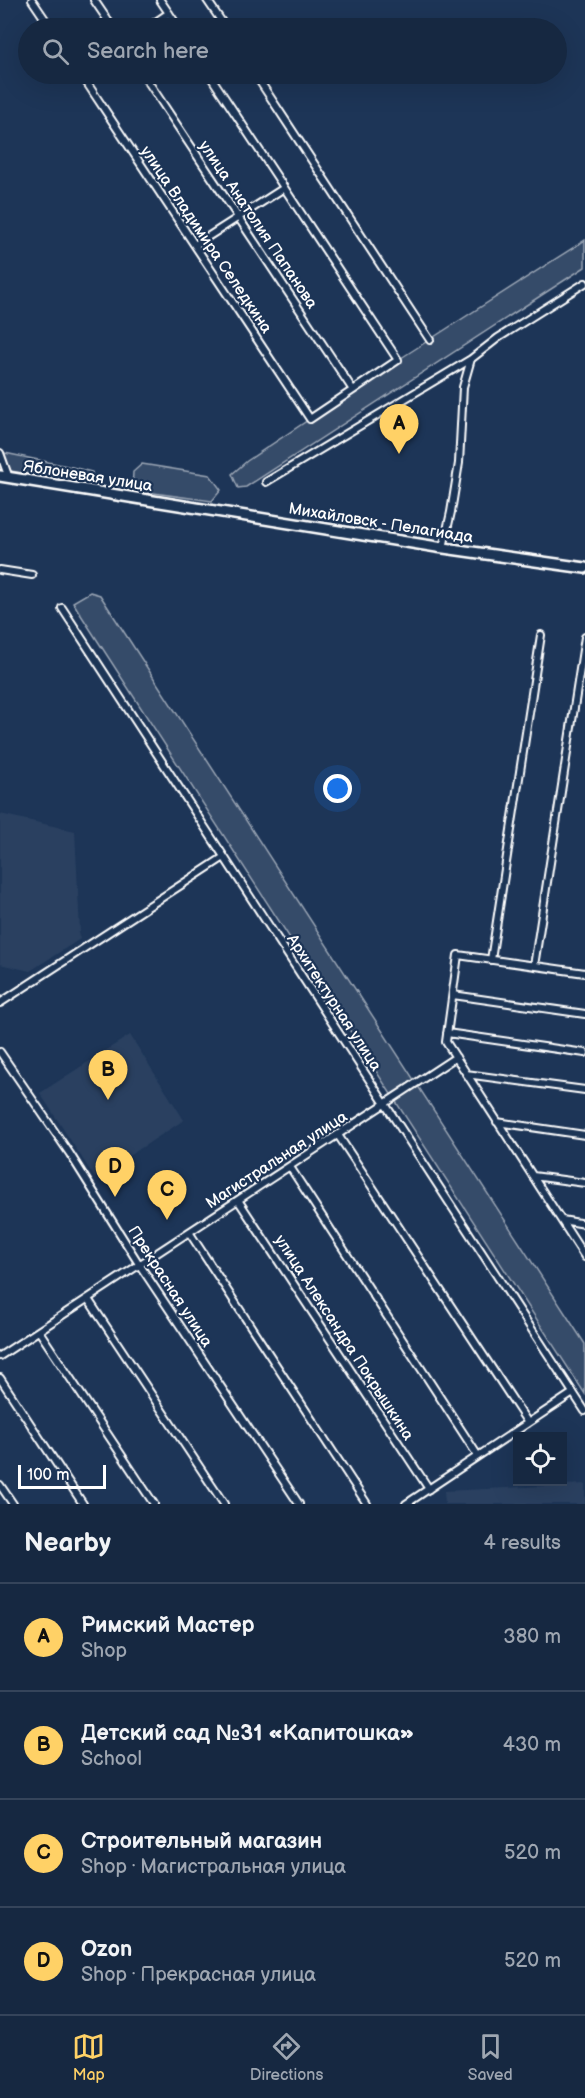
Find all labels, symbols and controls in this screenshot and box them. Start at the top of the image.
search box [18,18,567,84]
icon: search [39,35,72,68]
text: Search here [87,38,209,65]
street label: улица Анатолия Папанова [194,137,321,313]
street label: улица Владимира Селедкина [136,143,276,337]
pin: A [380,404,418,454]
street label: Яблоневая улица [22,457,154,496]
street label: Михайловск - Пелагиада [287,500,475,548]
your location [323,774,352,803]
street label: Архитектурная улица [282,930,385,1075]
pin: B [88,1050,128,1100]
street label: Магистральная улица [203,1107,352,1213]
pin: D [96,1148,134,1197]
pin: C [148,1170,186,1220]
street label: Прекрасная улица [123,1223,216,1351]
street label: улица Александра Покрышкина [270,1232,418,1445]
map controls [513,1432,567,1486]
button: locate [513,1432,567,1486]
scale bar [18,1462,106,1490]
text: 100 m [27,1466,70,1485]
text: Nearby [24,1528,111,1559]
text: 4 results [483,1531,561,1555]
text: Римский Мастер [81,1612,254,1639]
text: A [37,1625,50,1649]
text: 380 m [503,1625,561,1649]
text: Shop [81,1639,127,1663]
text: Детский сад №31 «Капитошка» [81,1720,414,1747]
text: B [36,1733,51,1757]
text: 430 m [503,1733,561,1757]
text: School [81,1747,142,1771]
text: Строительный магазин [81,1828,322,1855]
text: C [36,1841,51,1865]
text: 520 m [504,1841,561,1865]
text: Shop · Магистральная улица [81,1855,346,1879]
text: Ozon [81,1936,132,1963]
text: D [37,1949,50,1973]
text: 520 m [504,1949,561,1973]
text: Shop · Прекрасная улица [81,1963,316,1987]
tab: Map [72,2030,105,2085]
tab: Directions [250,2030,323,2085]
tab: Saved [468,2030,513,2085]

